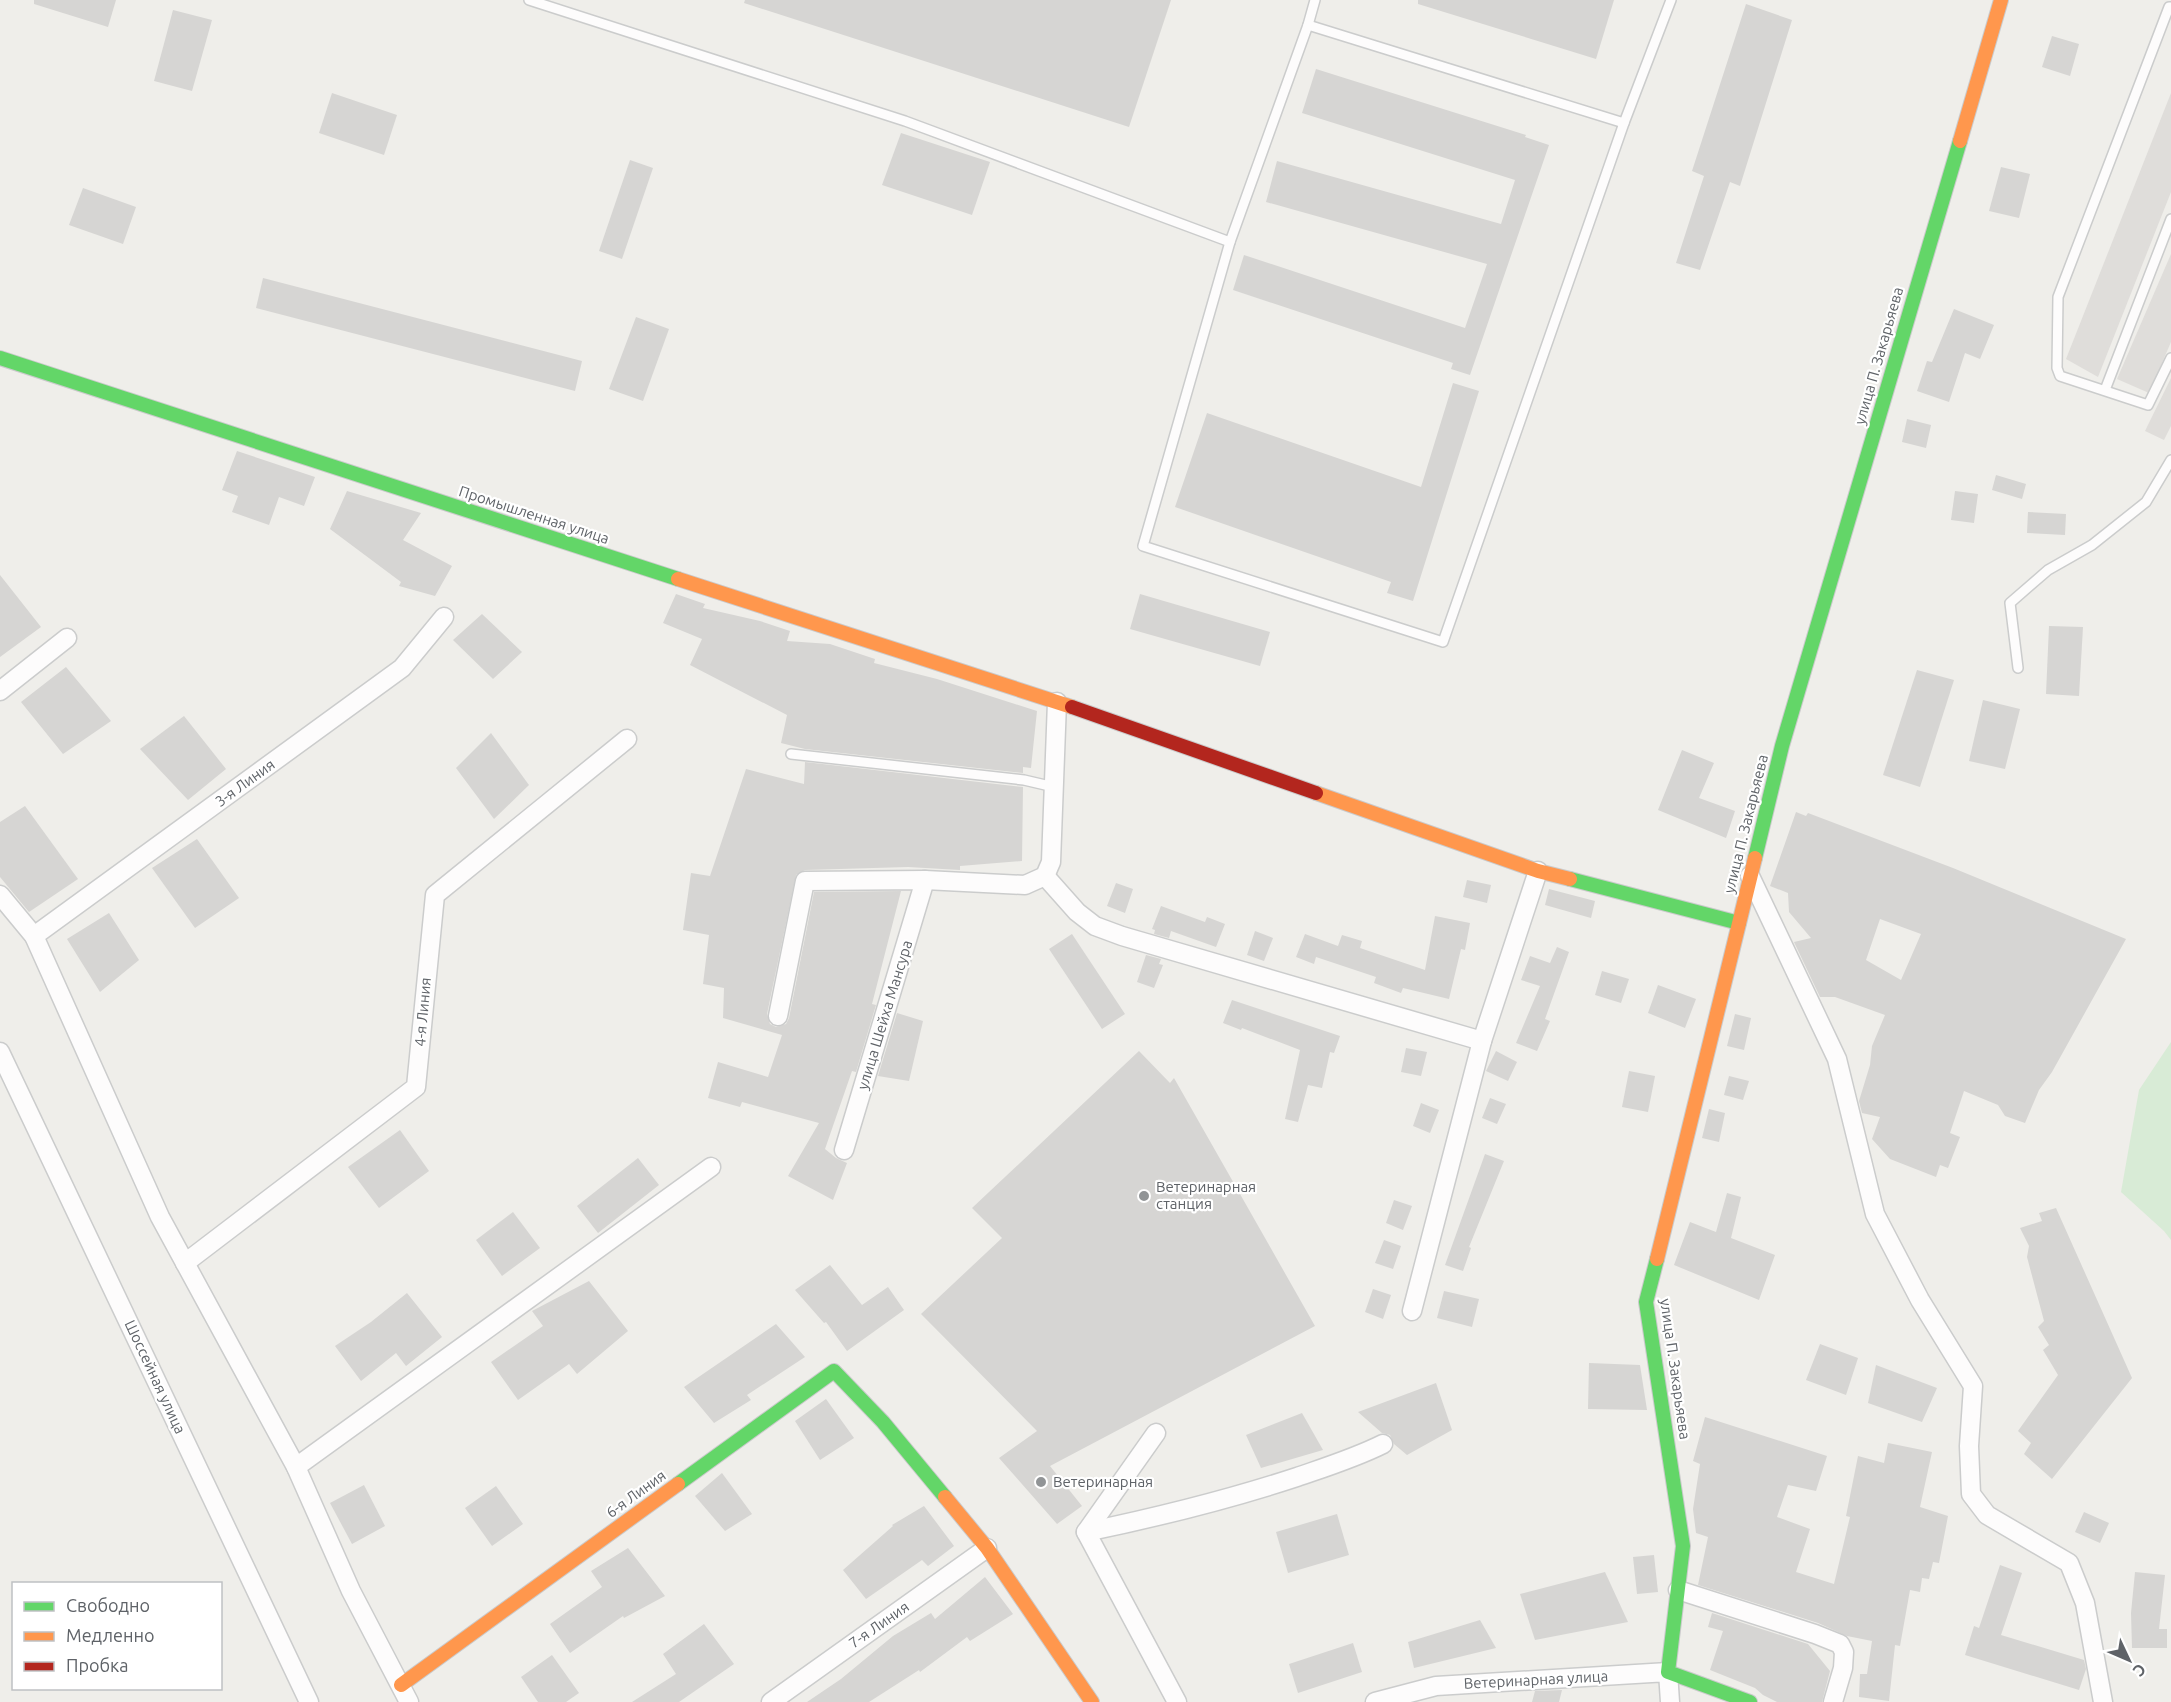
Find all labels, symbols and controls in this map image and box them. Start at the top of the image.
street label: улица П. Закарьяева [1851,285,1906,427]
street label: Промышленная улица [457,482,611,547]
street label: улица П. Закарьяева [1720,753,1771,895]
street label: 3-я Линия [212,755,278,810]
street label: улица Шейха Мансура [854,938,915,1092]
street label: 4-я Линия [411,977,434,1047]
place label: Ветеринарная станция [1156,1178,1256,1212]
marker: Ветеринарная станция [1137,1189,1151,1203]
street label: улица П. Закарьяева [1657,1297,1694,1441]
street label: Шоссейная улица [122,1317,189,1436]
street label: 6-я Линия [603,1466,669,1521]
place label: Ветеринарная [1053,1473,1153,1490]
marker: Ветеринарная [1034,1475,1048,1489]
legend [12,1582,222,1690]
text: Свободно [66,1595,150,1615]
street label: 7-я Линия [845,1598,912,1651]
text: Медленно [66,1625,155,1645]
north arrow [2099,1630,2159,1690]
text: Пробка [66,1655,129,1675]
text: С [2130,1660,2150,1680]
street label: Ветеринарная улица [1463,1667,1609,1692]

